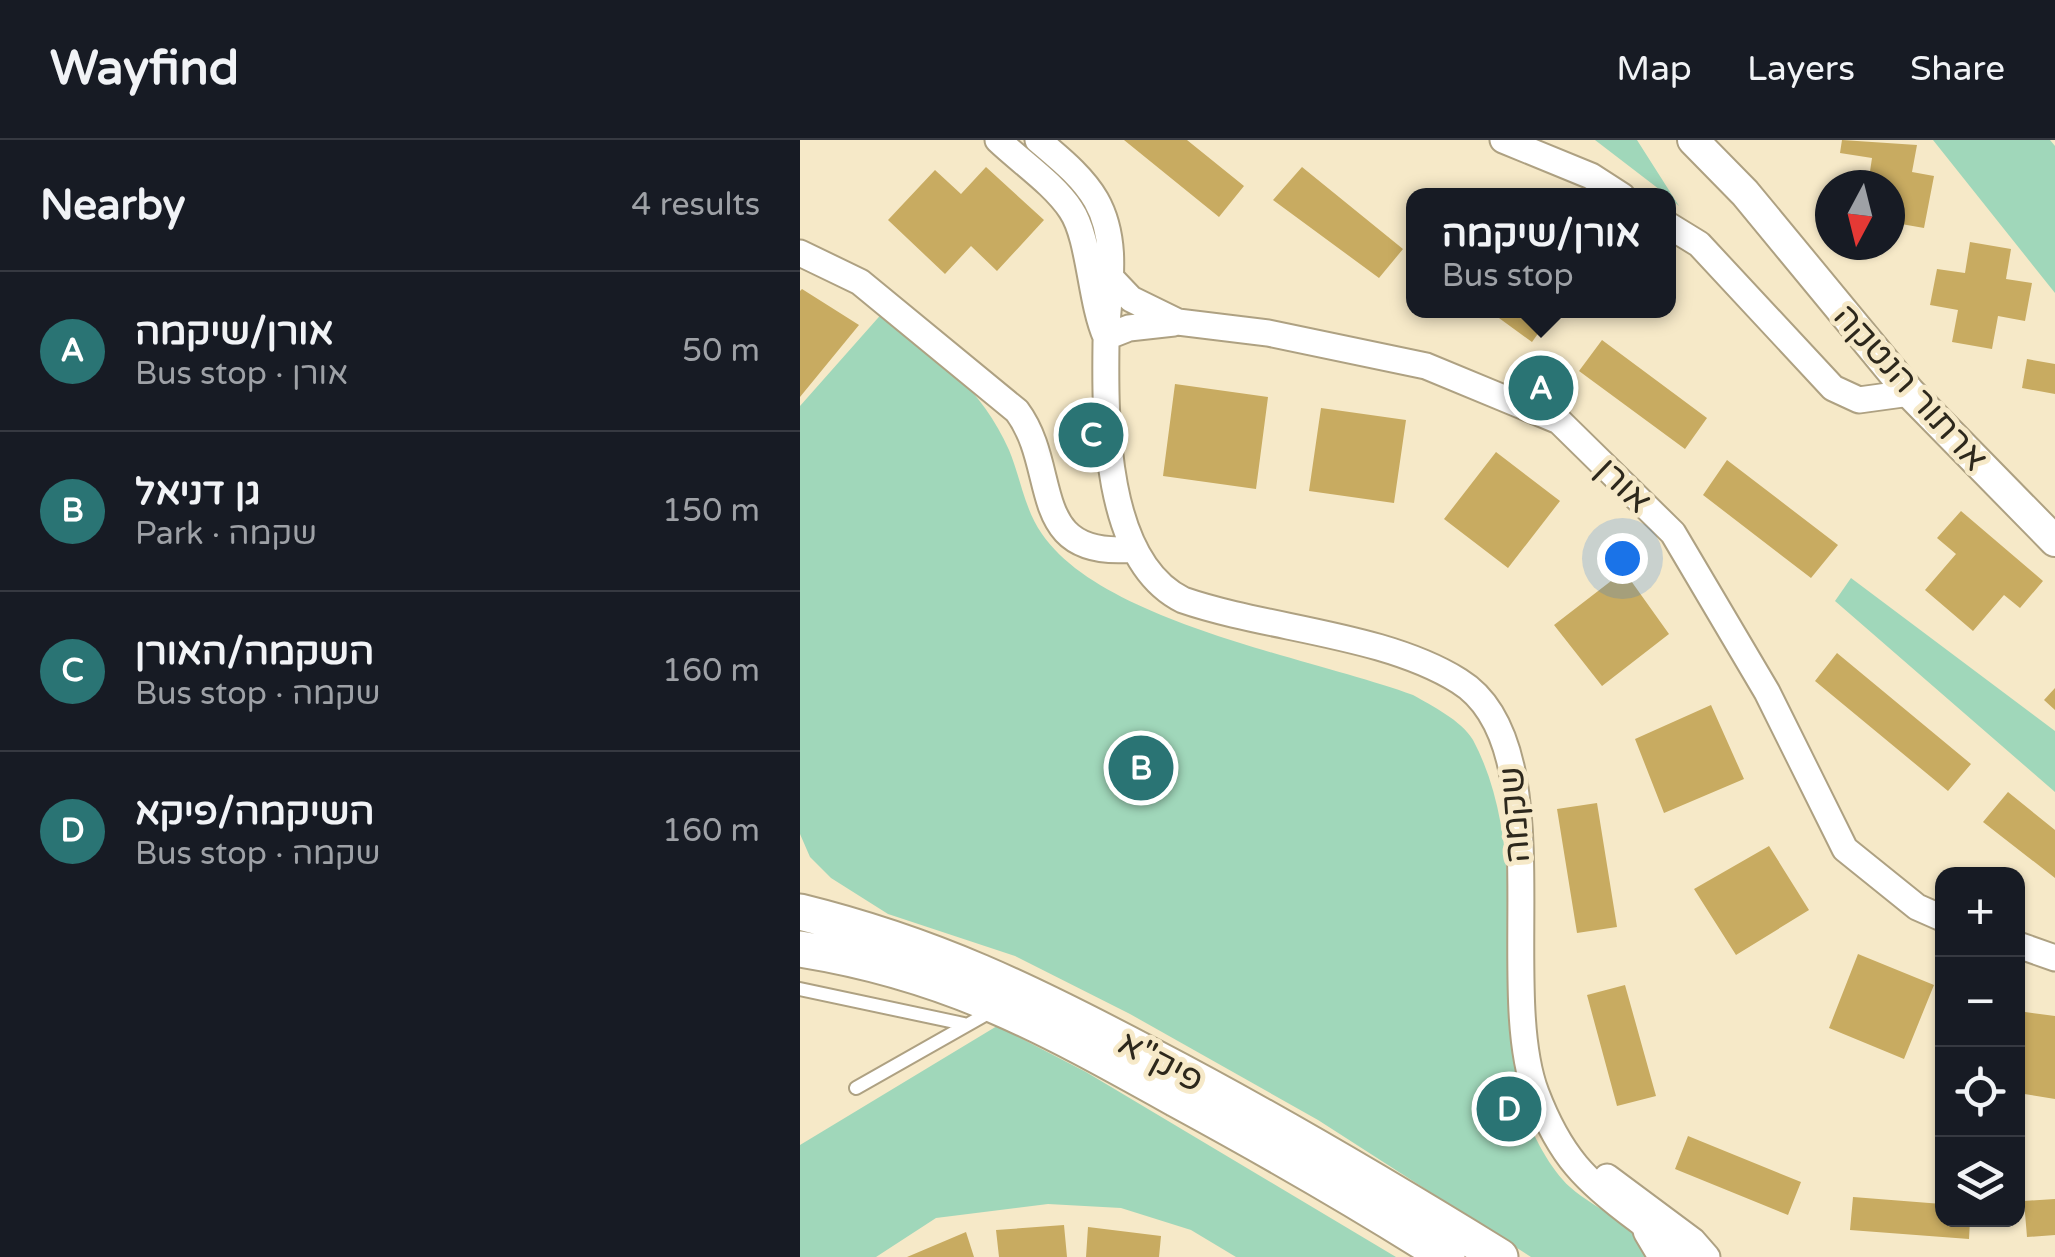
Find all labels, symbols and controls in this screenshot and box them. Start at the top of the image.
text: Wayfind [50,40,239,98]
text: Map [1616,48,1692,90]
text: Layers [1747,48,1855,90]
text: Share [1910,48,2005,90]
north arrow [1815,170,1905,260]
text: Nearby [40,180,185,231]
text: 4 results [631,186,760,224]
popup [1406,188,1676,318]
text: אורן/שיקמה [1442,211,1640,257]
text: Bus stop [1442,257,1574,295]
street label: ארתור הנטקה [1824,296,1996,480]
text: אורן/שיקמה [135,309,334,355]
text: A [61,332,84,370]
text: 50 m [682,332,760,370]
pin: A [1508,350,1574,426]
text: Bus stop · אורן [135,355,348,393]
pin: C [1058,398,1124,472]
street label: אורן [1587,449,1660,522]
text: גן דניאל [135,469,261,515]
text: B [61,492,84,530]
text: 150 m [662,492,760,530]
text: Park · שקמה [135,515,317,553]
your location [1597,533,1648,584]
text: השקמה/האורן [135,629,374,675]
text: C [61,652,84,690]
text: 160 m [662,652,760,690]
text: Bus stop · שקמה [135,675,381,713]
pin: B [1108,730,1174,806]
street label: שקמה [1491,765,1539,865]
text: השיקמה/פיקא [135,789,374,835]
text: D [60,812,85,850]
text: 160 m [662,812,760,850]
text: Bus stop · שקמה [135,835,381,873]
map controls [1935,867,2025,1227]
button: + [1935,867,2025,957]
button: − [1935,957,2025,1047]
street label: פיק"א [1111,1022,1210,1102]
button: locate [1935,1047,2025,1137]
pin: D [1476,1072,1542,1146]
button: layers [1935,1137,2025,1227]

